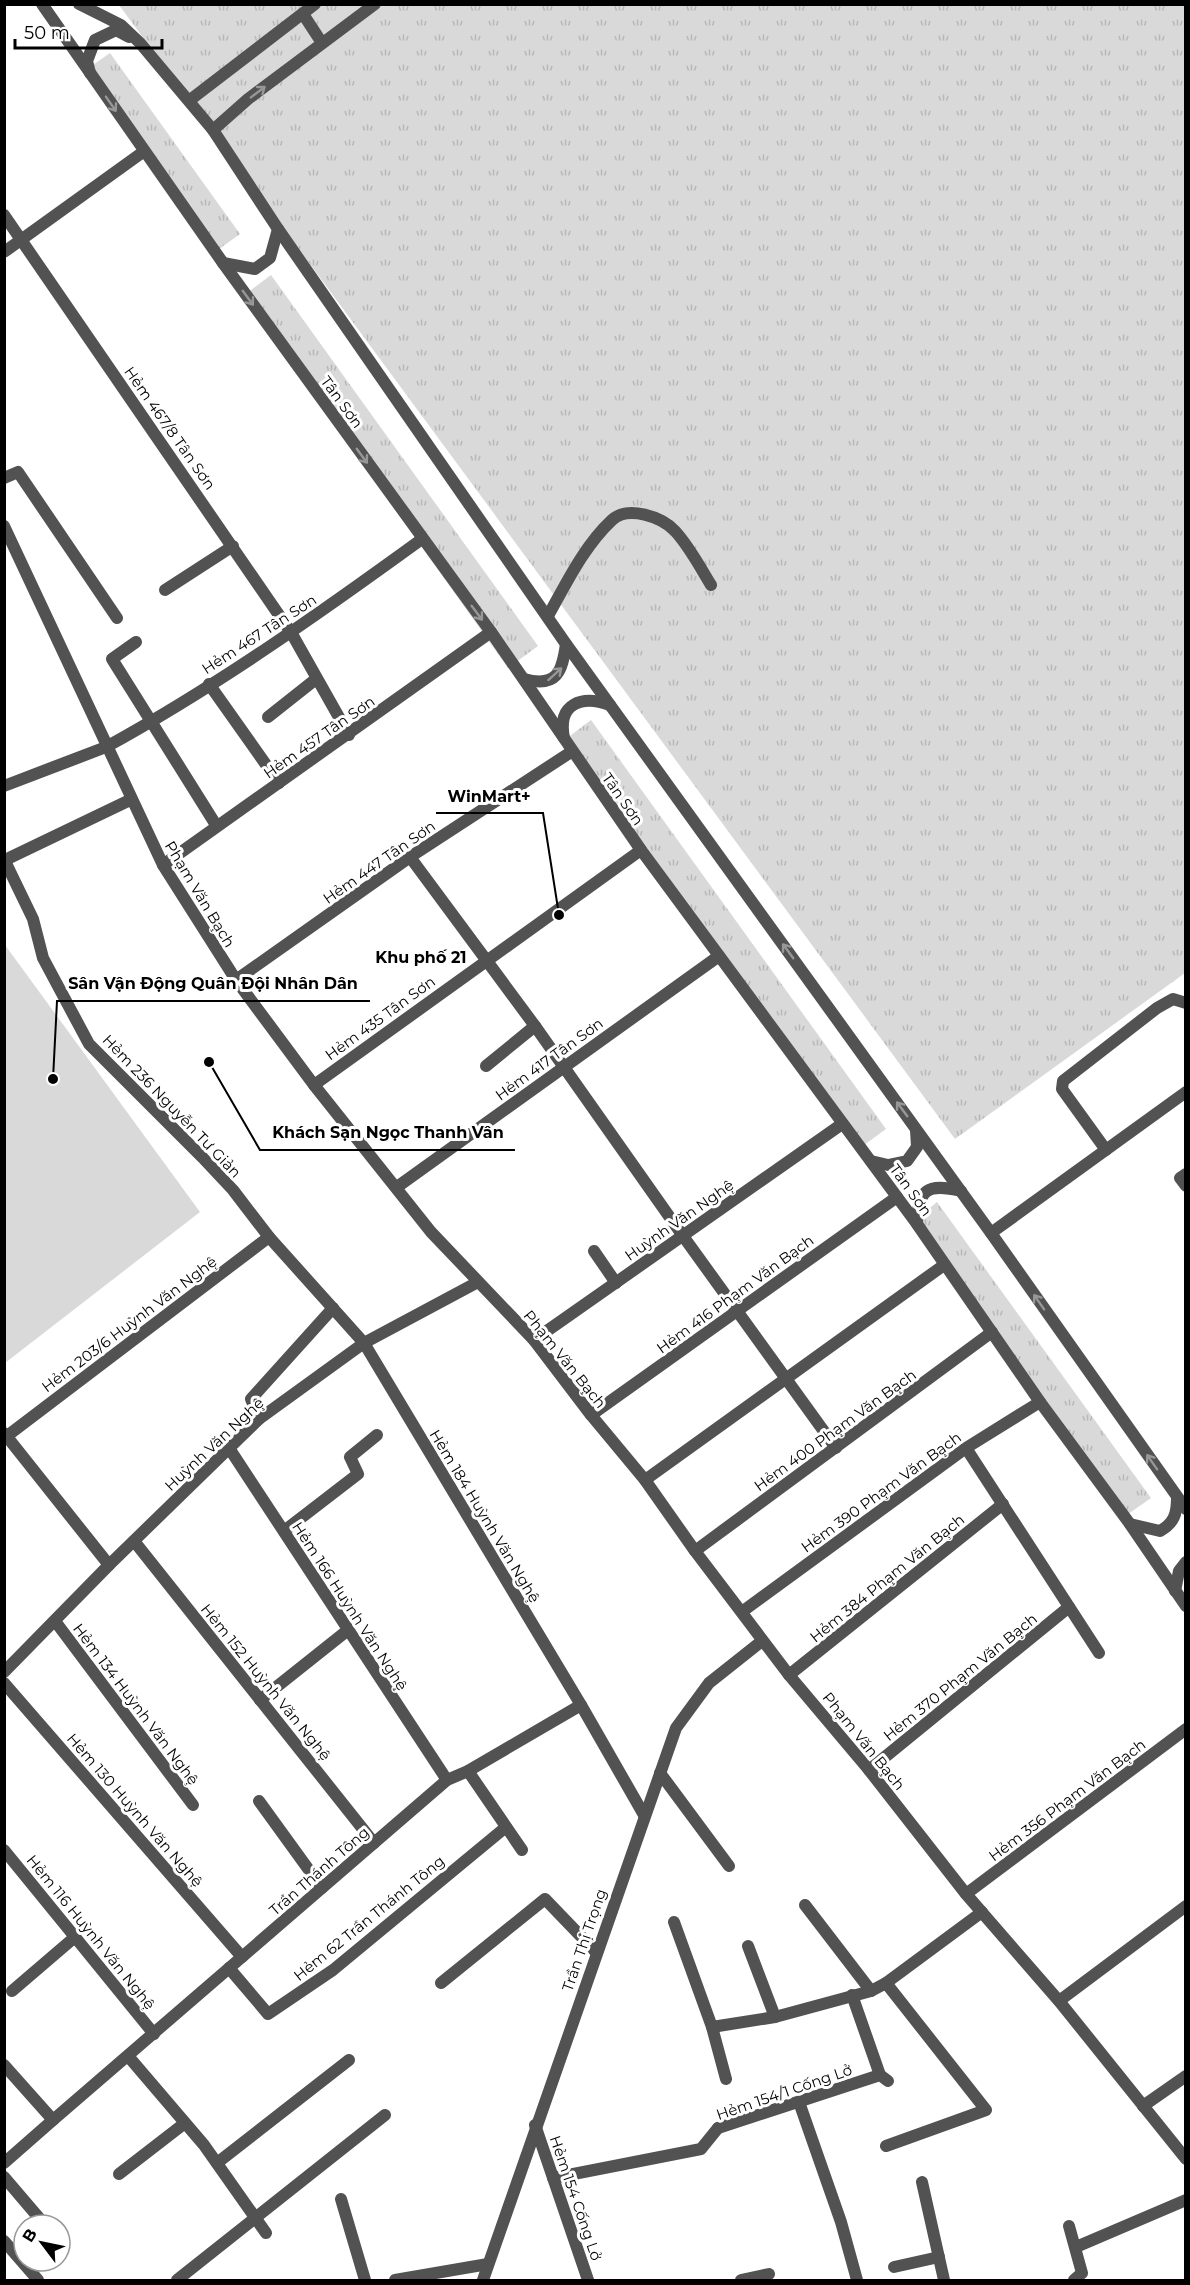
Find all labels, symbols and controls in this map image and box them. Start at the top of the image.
scale bar [15,12,162,50]
text: 50 m [24,22,70,44]
one-way arrow [250,86,266,99]
one-way arrow [105,96,117,112]
one-way arrow [242,289,254,305]
street label: Hẻm 467/8 Tân Sơn [120,363,220,493]
street label: Tân Sơn [317,372,367,432]
one-way arrow [356,447,368,463]
street label: Hẻm 467 Tân Sơn [198,590,320,678]
one-way arrow [471,605,483,621]
one-way arrow [547,667,562,681]
street label: Hẻm 457 Tân Sơn [260,691,378,783]
street label: Tân Sơn [598,769,648,829]
callout: WinMart+ [436,779,543,813]
text: WinMart+ [447,787,531,806]
street label: Hẻm 447 Tân Sơn [319,816,439,908]
street label: Phạm Văn Bạch [161,837,239,951]
one-way arrow [782,944,794,960]
district label: Khu phố 21 [375,948,467,967]
callout: Sân Vận Động Quân Đội Nhân Dân [57,967,370,1001]
street label: Hẻm 435 Tân Sơn [321,972,439,1064]
text: Sân Vận Động Quân Đội Nhân Dân [68,974,358,993]
street label: Hẻm 417 Tân Sơn [491,1013,607,1105]
street label: Hẻm 236 Nguyễn Tư Giản [99,1030,245,1182]
one-way arrow [896,1102,908,1118]
callout: Khách Sạn Ngọc Thanh Vân [260,1116,515,1150]
text: Khách Sạn Ngọc Thanh Vân [272,1123,504,1142]
street label: Tân Sơn [886,1160,936,1220]
street label: Huỳnh Văn Nghệ [621,1175,737,1265]
street label: Hẻm 416 Phạm Văn Bạch [653,1230,817,1358]
street label: Hẻm 203/6 Huỳnh Văn Nghệ [38,1252,220,1396]
one-way arrow [1033,1295,1046,1311]
street label: Phạm Văn Bạch [520,1306,610,1412]
street label: Hẻm 400 Phạm Văn Bạch [750,1365,920,1495]
street label: Huỳnh Văn Nghệ [160,1393,268,1495]
street label: Hẻm 184 Huỳnh Văn Nghệ [426,1426,544,1606]
street label: Hẻm 390 Phạm Văn Bạch [797,1427,965,1557]
one-way arrow [1146,1454,1158,1470]
street label: Hẻm 384 Phạm Văn Bạch [806,1510,968,1646]
street label: Hẻm 166 Huỳnh Văn Nghệ [288,1518,412,1694]
street label: Hẻm 152 Huỳnh Văn Nghệ [197,1600,335,1764]
street label: Hẻm 370 Phạm Văn Bạch [879,1609,1041,1745]
street label: Hẻm 134 Huỳnh Văn Nghệ [69,1619,203,1789]
street label: Phạm Văn Bạch [819,1688,909,1794]
street label: Hẻm 130 Huỳnh Văn Nghệ [63,1729,207,1891]
street label: Hẻm 356 Phạm Văn Bạch [985,1735,1149,1865]
street label: Trần Thánh Tông [265,1822,373,1920]
street label: Hẻm 116 Huỳnh Văn Nghệ [23,1851,159,2013]
street label: Hẻm 62 Trần Thánh Tông [290,1851,448,1985]
street label: Trần Thị Trọng [558,1886,610,1994]
street label: Hẻm 154/1 Cống Lở [714,2060,854,2124]
street label: Hẻm 154 Cống Lở [546,2133,606,2263]
north arrow [12,2213,72,2273]
text: B [18,2225,41,2246]

